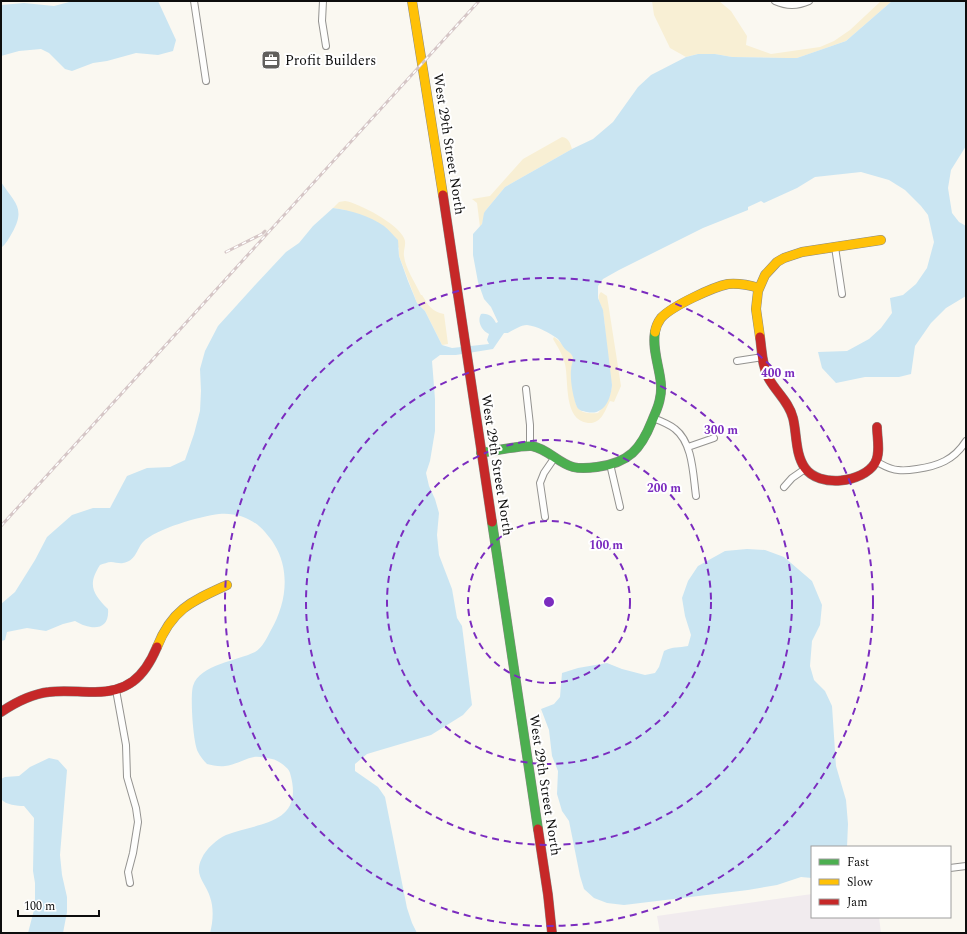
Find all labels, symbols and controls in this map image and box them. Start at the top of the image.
office icon: Profit Builders [260,49,282,71]
place label: Profit Builders [285,50,376,71]
street label: West 29th Street North [427,72,471,216]
text: 400 m [761,364,795,383]
street label: West 29th Street North [475,393,519,537]
text: 300 m [704,421,738,440]
text: 200 m [647,479,681,498]
text: 100 m [589,536,623,555]
centre of rings [542,595,556,609]
street label: West 29th Street North [523,713,567,857]
legend [811,846,951,918]
text: Fast [847,853,869,872]
text: Slow [847,873,873,892]
scale bar [18,892,99,918]
text: Jam [847,893,868,912]
text: 100 m [24,897,55,916]

